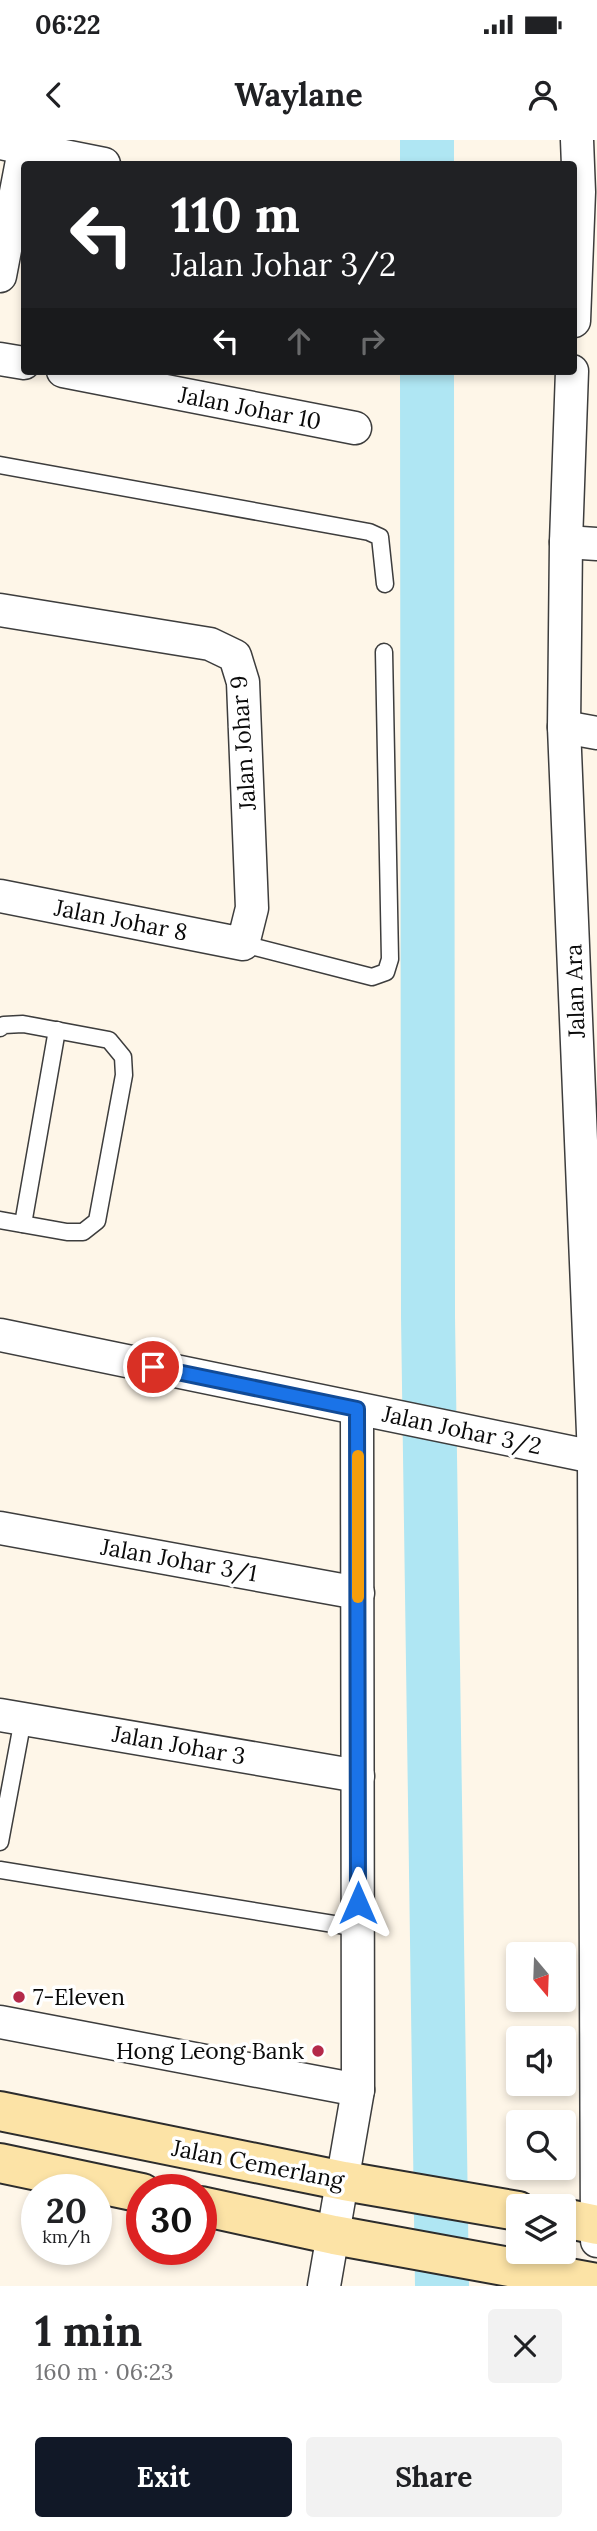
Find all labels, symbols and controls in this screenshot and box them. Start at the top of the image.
text: 06:22 [35,8,101,41]
text: Waylane [234,74,363,115]
icon: back [35,76,73,114]
icon: person [524,76,562,114]
text: 110 m [171,183,300,245]
icon: left [56,189,147,280]
text: Jalan Johar 3/2 [171,244,396,285]
icon: left [207,322,245,360]
icon: ahead [280,322,318,360]
icon: right [353,322,391,360]
street label: Jalan Johar 10 [175,379,324,436]
street label: Jalan Johar 9 [223,675,262,812]
street label: Jalan Johar 8 [51,892,190,947]
street label: Jalan Ara [558,943,591,1040]
pin [123,1337,183,1397]
icon: arrive [134,1348,172,1386]
street label: Jalan Johar 3/2 [379,1398,544,1462]
street label: Jalan Johar 3/1 [98,1531,259,1588]
street label: Jalan Johar 3 [109,1718,248,1770]
position arrow [321,1866,395,1940]
north arrow [506,1942,576,2012]
map controls [506,1942,576,2264]
place label: 7-Eleven [33,1982,125,2011]
marker: 7-Eleven [11,1989,27,2005]
button: sound [506,2026,576,2096]
place label: Hong Leong Bank [116,2036,305,2065]
marker: Hong Leong Bank [310,2043,326,2059]
button: search [506,2110,576,2180]
street label: Jalan Cemerlang [169,2132,348,2195]
speed limit sign: 30 [126,2174,217,2265]
text: 20 [46,2188,87,2233]
button: layers [506,2194,576,2264]
text: km/h [42,2225,91,2248]
text: 1 min [35,2304,142,2358]
button: close [488,2309,562,2383]
text: 160 m · 06:23 [35,2357,174,2386]
button: Exit [35,2437,292,2517]
button: Share [306,2437,562,2517]

